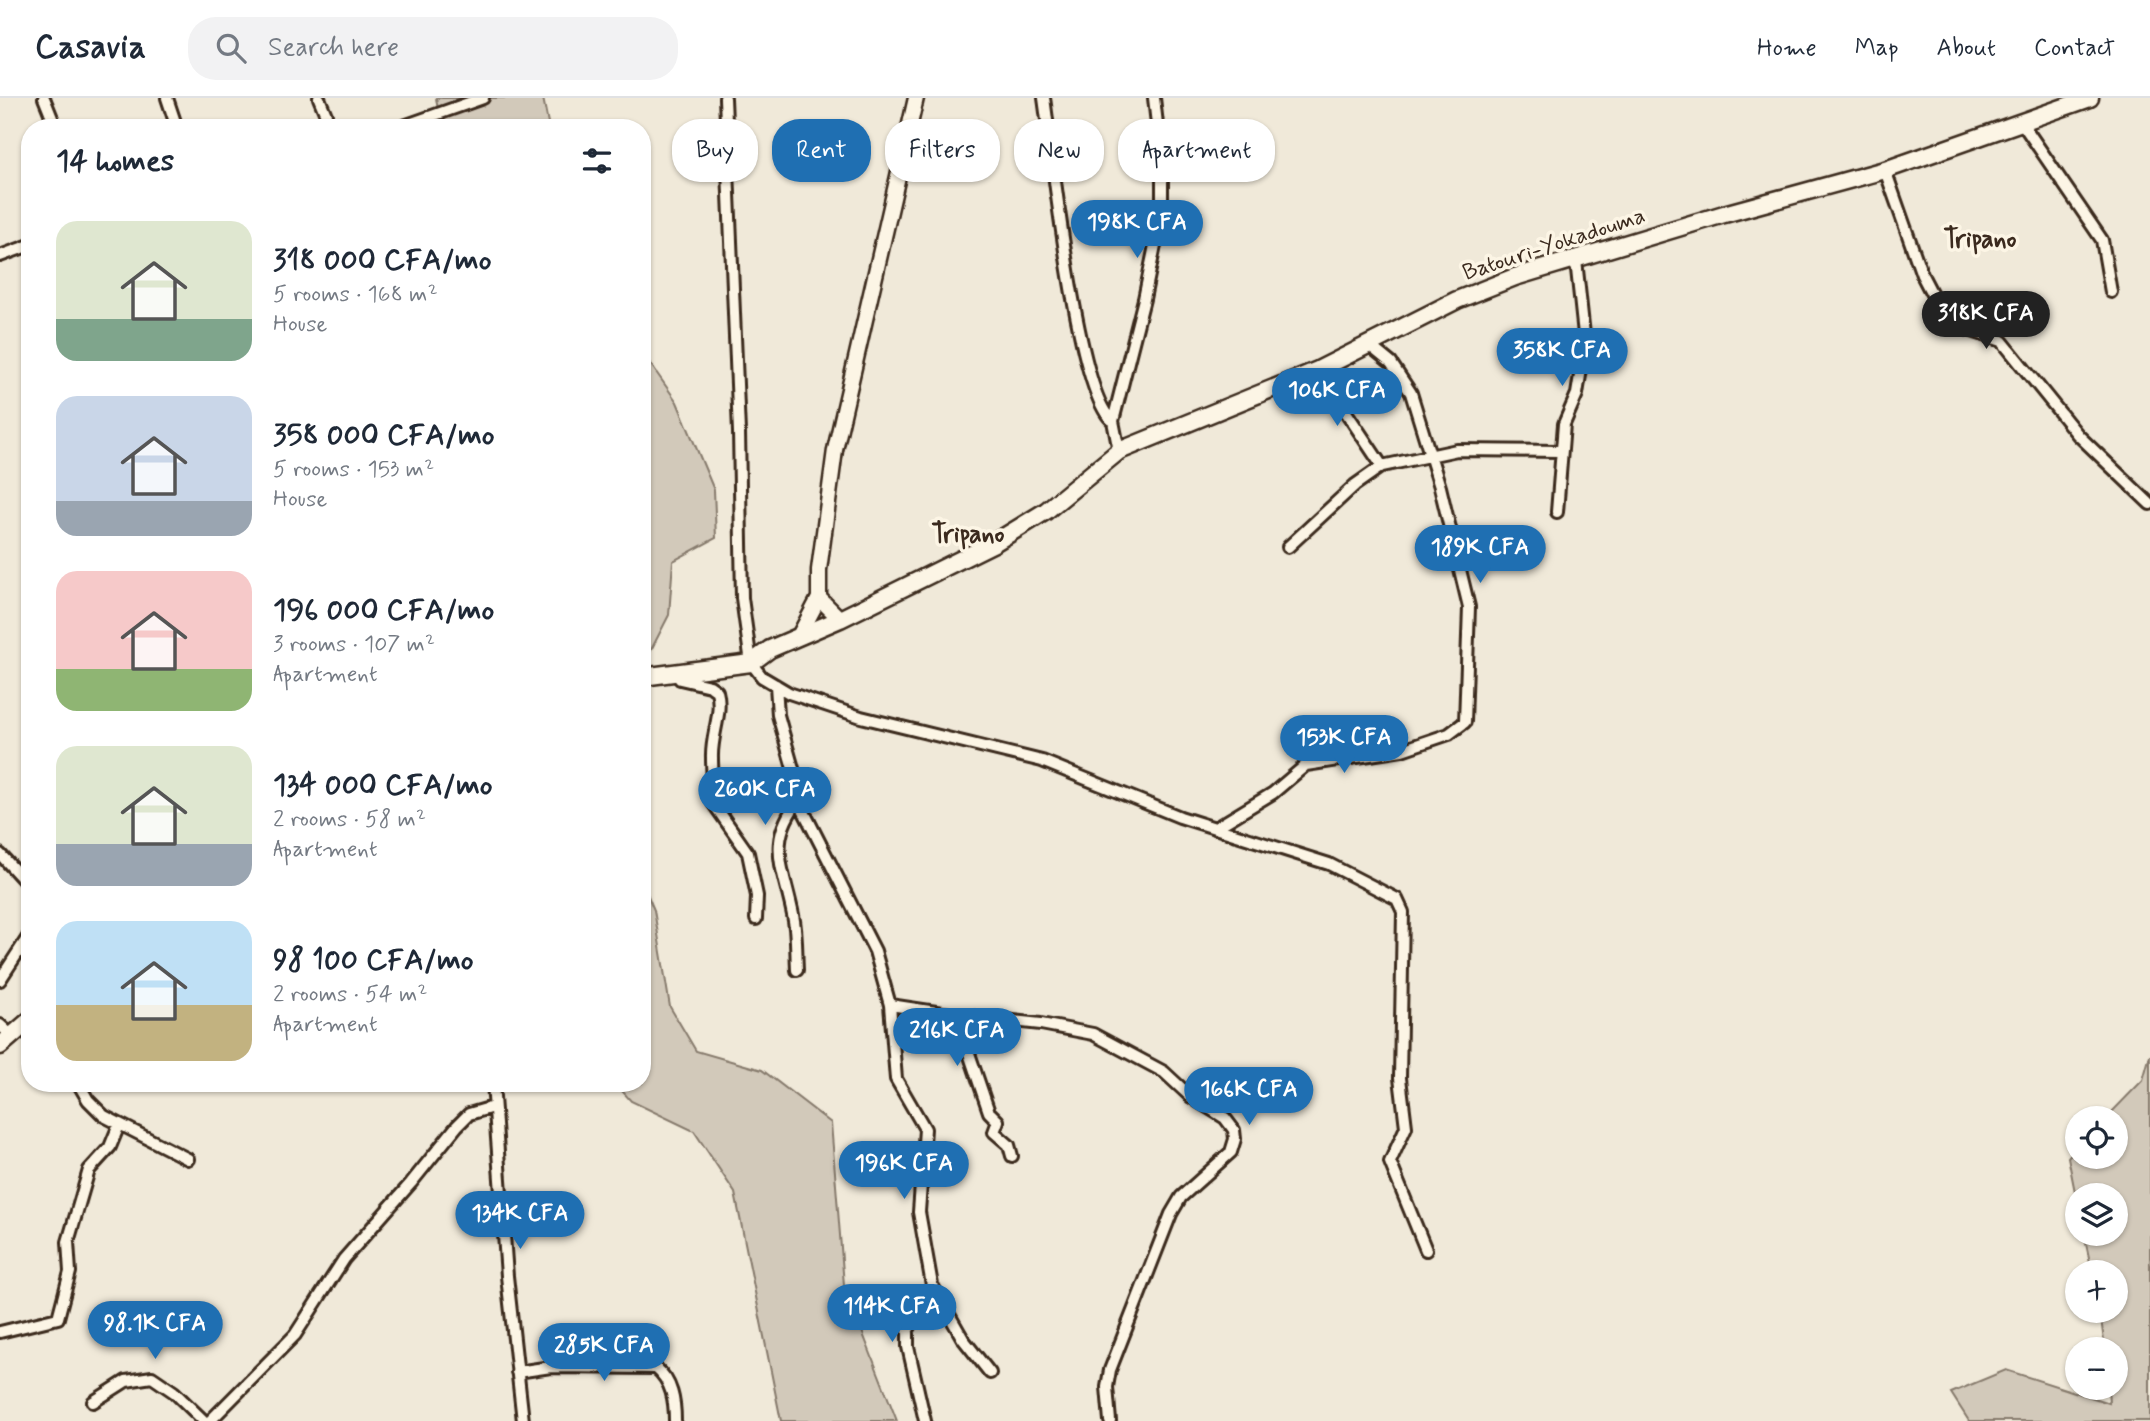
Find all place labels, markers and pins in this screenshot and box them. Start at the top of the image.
pin: 198K CFA [1065,200,1209,260]
pin: 318K CFA [1914,292,2058,351]
pin: 358K CFA [1490,328,1634,388]
pin: 106K CFA [1265,368,1409,428]
pin: 189K CFA [1408,526,1552,585]
pin: 153K CFA [1272,716,1416,775]
pin: 260K CFA [693,768,837,827]
pin: 216K CFA [885,1009,1029,1068]
pin: 166K CFA [1177,1068,1321,1127]
pin: 196K CFA [832,1142,976,1201]
pin: 134K CFA [448,1192,592,1251]
pin: 114K CFA [820,1284,964,1344]
pin: 98.1K CFA [75,1302,235,1361]
pin: 285K CFA [532,1324,676,1383]

